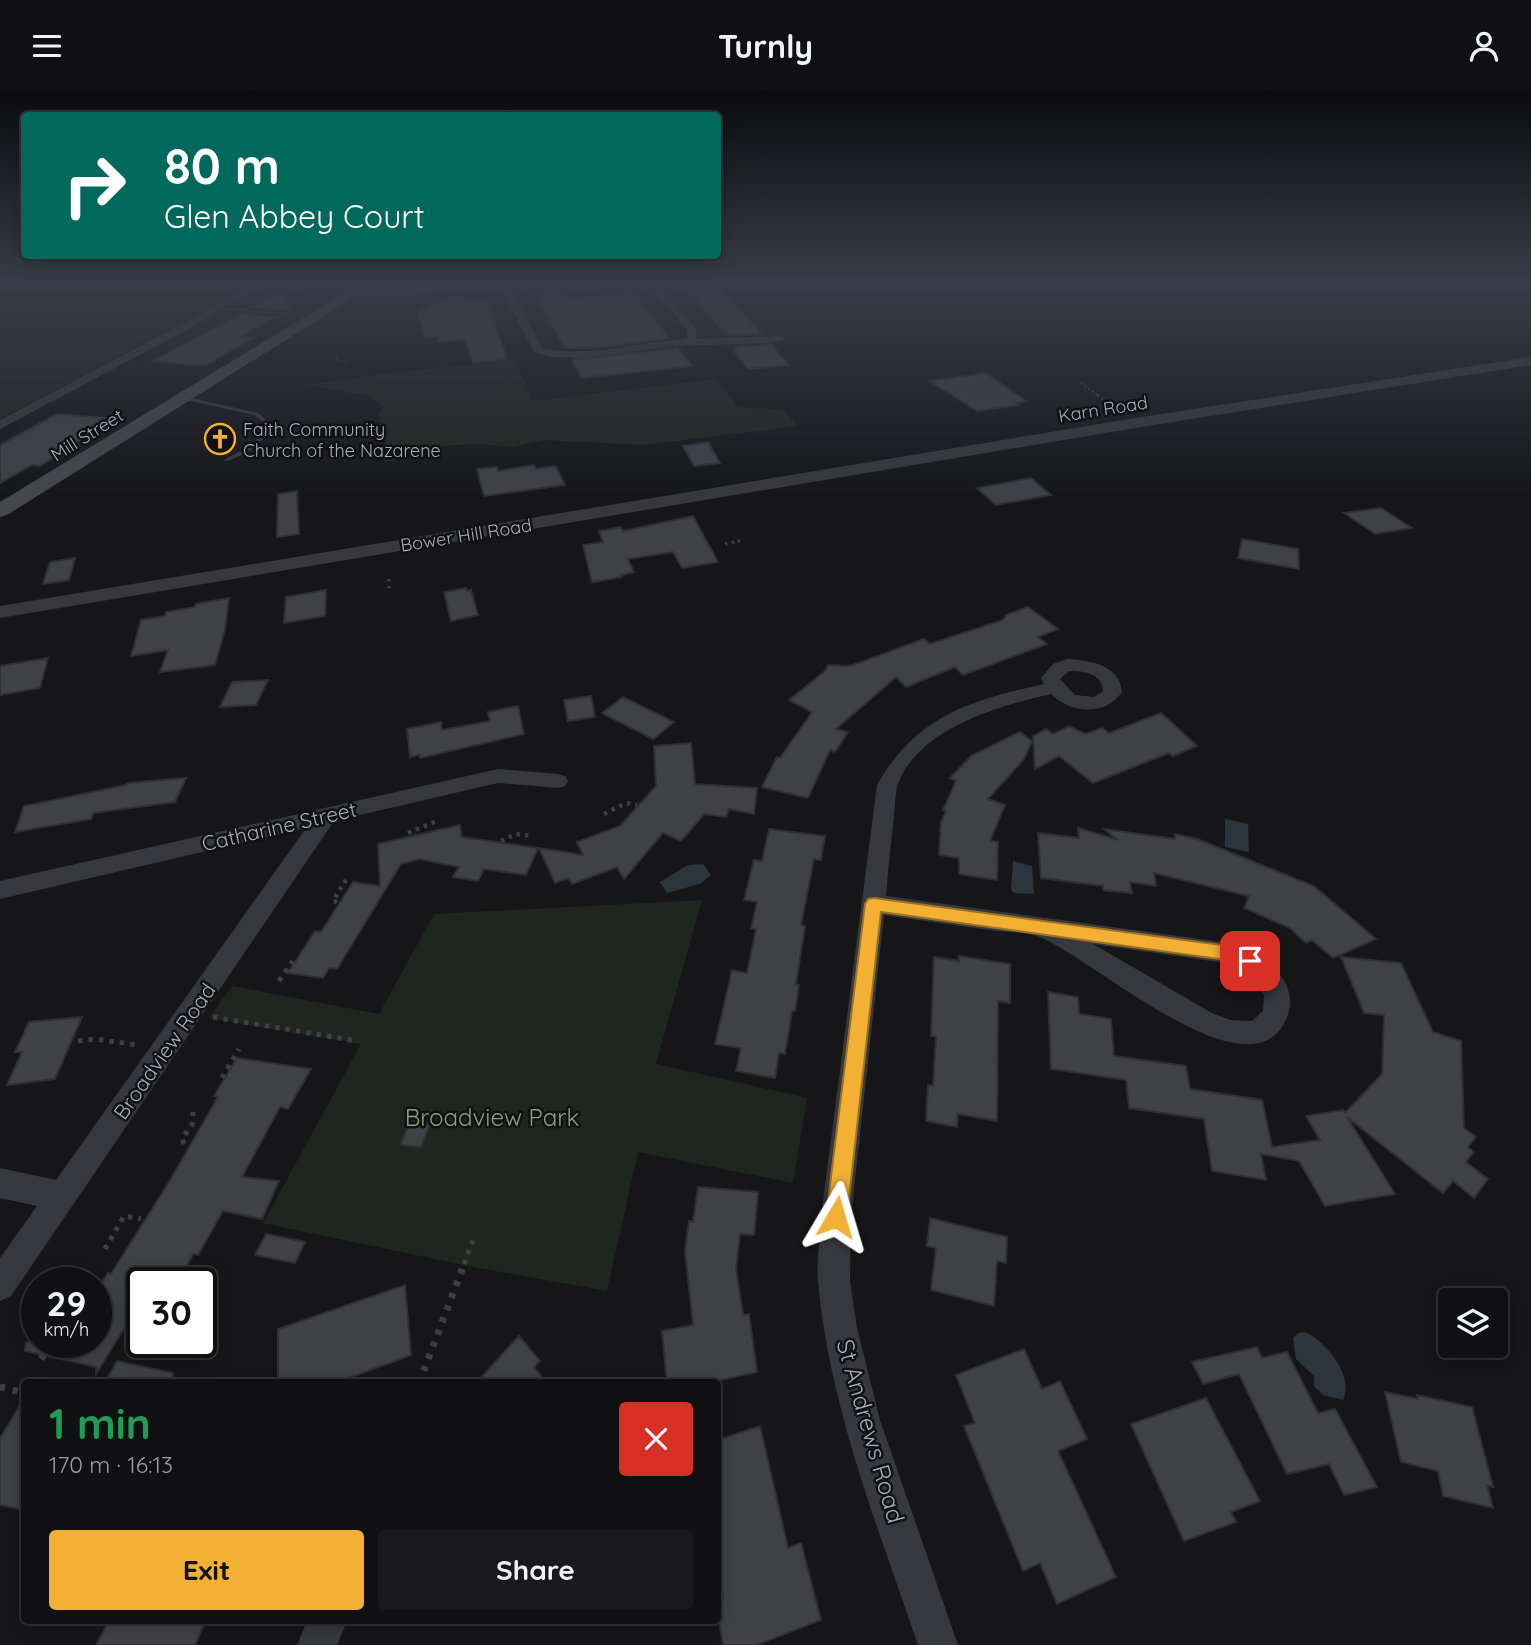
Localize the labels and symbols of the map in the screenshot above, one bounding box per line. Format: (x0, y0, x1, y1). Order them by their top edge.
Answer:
street label: Karn Road (1057, 391, 1149, 427)
street label: Mill Street (47, 404, 127, 466)
place label: Faith Community Church of the Nazarene (243, 418, 441, 462)
church icon: Faith Community Church of the Nazarene (203, 422, 237, 456)
street label: Bower Hill Road (399, 513, 533, 557)
street label: Catharine Street (199, 796, 359, 856)
pin (1220, 931, 1280, 991)
street label: Broadview Road (107, 978, 221, 1124)
park label: Broadview Park (405, 1102, 579, 1132)
position arrow (799, 1180, 873, 1254)
speed limit sign: 30 (126, 1267, 217, 1358)
street label: St Andrews Road (830, 1336, 912, 1526)

